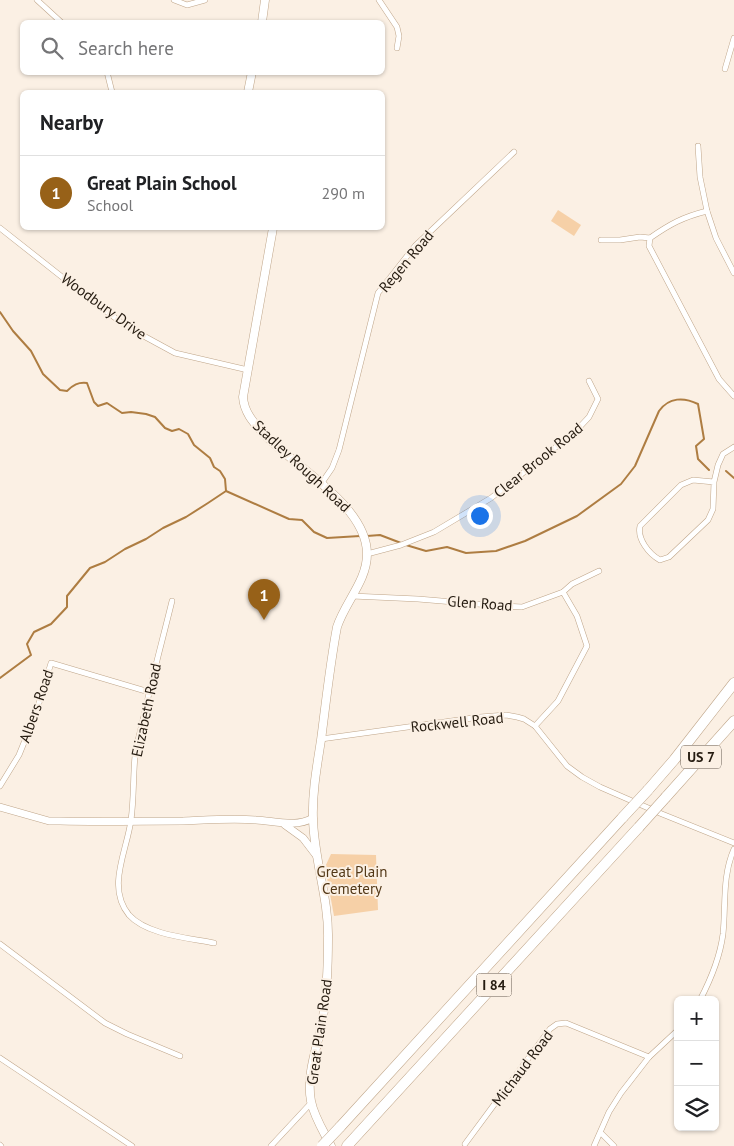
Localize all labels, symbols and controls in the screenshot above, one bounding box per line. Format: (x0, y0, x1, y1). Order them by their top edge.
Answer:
search box (20, 20, 385, 75)
icon: search (38, 34, 66, 62)
text: Search here (78, 36, 174, 60)
text: Nearby (40, 109, 103, 136)
text: Great Plain School (87, 171, 237, 195)
text: 1 (51, 183, 61, 203)
text: 290 m (322, 183, 365, 203)
text: School (87, 195, 133, 215)
street label: Regen Road (375, 226, 437, 296)
street label: Woodbury Drive (57, 269, 151, 343)
street label: Stadley Rough Road (249, 416, 355, 516)
street label: Clear Brook Road (489, 418, 587, 502)
your location (467, 503, 493, 529)
pin: 1 (248, 579, 280, 620)
street label: Glen Road (447, 591, 513, 615)
street label: Elizabeth Road (127, 661, 165, 759)
street label: Albers Road (15, 667, 57, 745)
street label: Rockwell Road (410, 708, 504, 736)
road number: US 7 (681, 746, 721, 769)
park label: Great Plain Cemetery (317, 862, 387, 898)
road number: I 84 (476, 974, 512, 996)
street label: Great Plain Road (302, 978, 336, 1086)
map controls (674, 996, 719, 1131)
button: + (674, 996, 719, 1041)
street label: Michaud Road (487, 1026, 557, 1110)
button: − (674, 1041, 719, 1086)
button: layers (674, 1086, 719, 1131)

